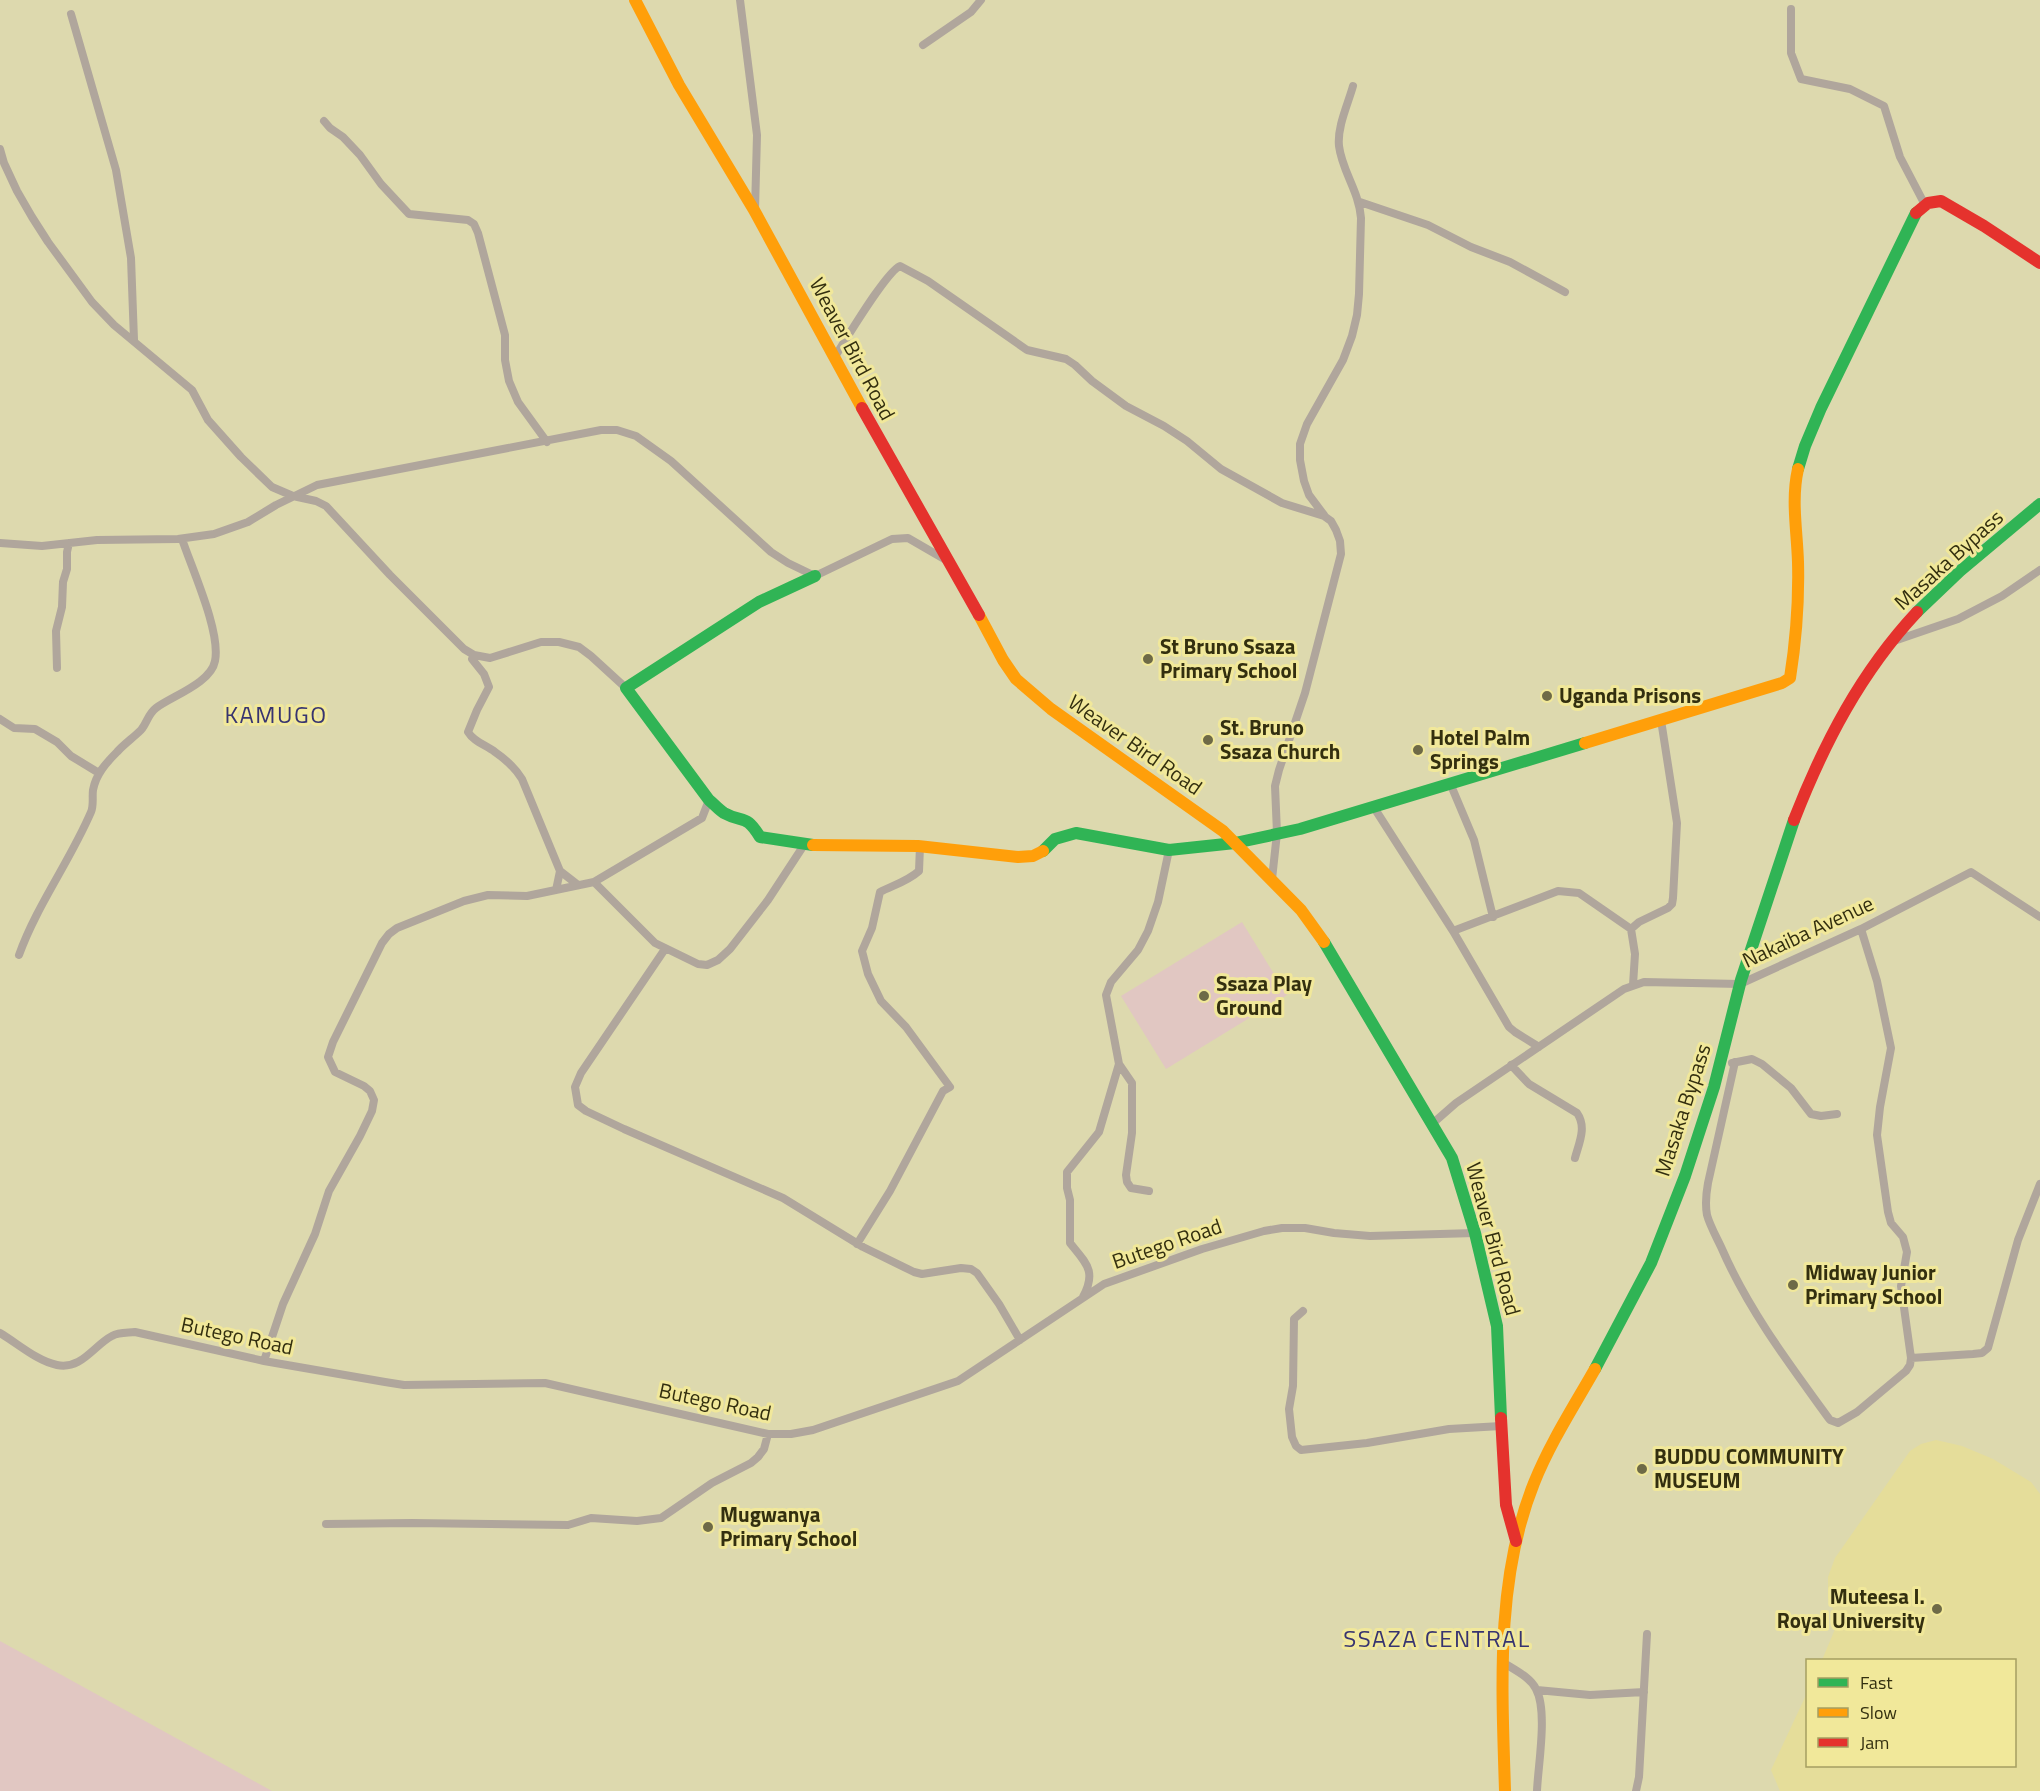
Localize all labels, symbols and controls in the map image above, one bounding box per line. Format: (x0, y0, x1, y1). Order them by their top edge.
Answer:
street label: Weaver Bird Road (802, 272, 904, 426)
street label: Masaka Bypass (1886, 501, 2010, 617)
place label: St Bruno Ssaza Primary School (1160, 630, 1297, 686)
marker: St Bruno Ssaza Primary School (1141, 652, 1155, 666)
place label: Uganda Prisons (1559, 679, 1701, 711)
street label: Weaver Bird Road (1062, 686, 1209, 802)
marker: Uganda Prisons (1540, 689, 1554, 703)
district label: KAMUGO (224, 696, 328, 732)
place label: St. Bruno Ssaza Church (1220, 711, 1340, 767)
place label: Hotel Palm Springs (1430, 721, 1530, 777)
marker: St. Bruno Ssaza Church (1201, 733, 1215, 747)
marker: Hotel Palm Springs (1411, 743, 1425, 757)
street label: Nakaiba Avenue (1737, 887, 1879, 976)
place label: Ssaza Play Ground (1216, 967, 1313, 1023)
marker: Ssaza Play Ground (1197, 989, 1211, 1003)
street label: Masaka Bypass (1646, 1039, 1719, 1180)
street label: Weaver Bird Road (1458, 1159, 1530, 1319)
street label: Butego Road (1108, 1209, 1226, 1277)
place label: Midway Junior Primary School (1805, 1256, 1942, 1312)
marker: Midway Junior Primary School (1786, 1278, 1800, 1292)
street label: Butego Road (178, 1308, 296, 1363)
street label: Butego Road (656, 1374, 774, 1429)
place label: BUDDU COMMUNITY MUSEUM (1654, 1440, 1844, 1496)
marker: BUDDU COMMUNITY MUSEUM (1635, 1462, 1649, 1476)
place label: Mugwanya Primary School (720, 1498, 857, 1554)
marker: Mugwanya Primary School (701, 1520, 715, 1534)
place label: Muteesa I. Royal University (1777, 1580, 1925, 1636)
marker: Muteesa I. Royal University (1930, 1602, 1944, 1616)
district label: SSAZA CENTRAL (1343, 1620, 1531, 1656)
legend (1806, 1659, 2016, 1767)
text: Fast (1860, 1669, 1893, 1696)
text: Slow (1860, 1699, 1897, 1726)
text: Jam (1860, 1729, 1889, 1756)

